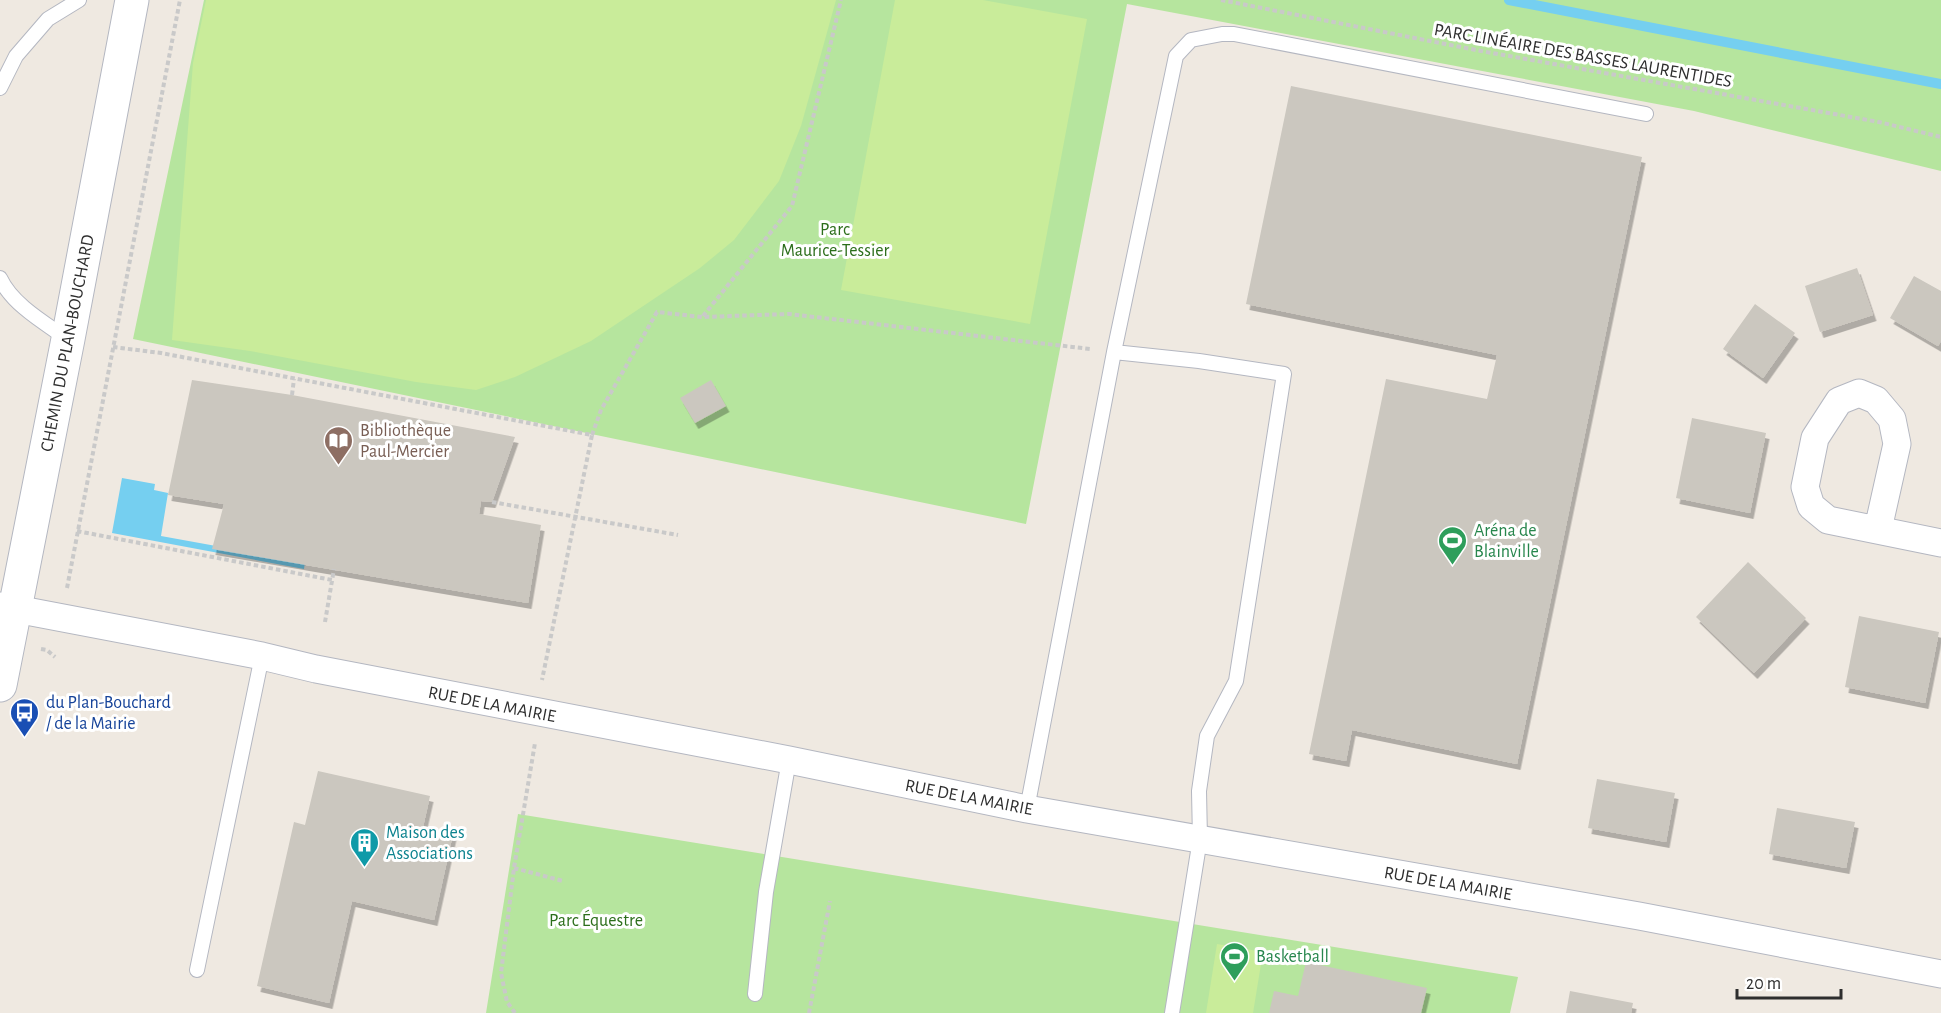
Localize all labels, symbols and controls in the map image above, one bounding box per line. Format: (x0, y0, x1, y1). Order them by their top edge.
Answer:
street label: PARC LINÉAIRE DES BASSES LAURENTIDES (1432, 18, 1734, 91)
park label: Parc Maurice-Tessier (781, 221, 890, 260)
street label: CHEMIN DU PLAN-BOUCHARD (38, 233, 98, 453)
place label: Bibliothèque Paul-Mercier (360, 422, 451, 461)
library icon: Bibliothèque Paul-Mercier (323, 424, 355, 466)
place label: Aréna de Blainville (1474, 522, 1539, 561)
sports icon: Aréna de Blainville (1437, 524, 1469, 566)
street label: RUE DE LA MAIRIE (426, 684, 557, 726)
place label: du Plan-Bouchard / de la Mairie (46, 694, 171, 733)
bus stop icon: du Plan-Bouchard / de la Mairie (9, 696, 41, 738)
street label: RUE DE LA MAIRIE (903, 777, 1034, 819)
place label: Maison des Associations (386, 824, 473, 863)
building icon: Maison des Associations (349, 826, 381, 868)
street label: RUE DE LA MAIRIE (1382, 864, 1514, 904)
park label: Parc Équestre (549, 909, 643, 930)
sports icon: Basketball (1219, 940, 1251, 982)
place label: Basketball (1256, 948, 1329, 966)
scale bar (1737, 962, 1840, 1000)
text: 20 m (1746, 975, 1781, 993)

